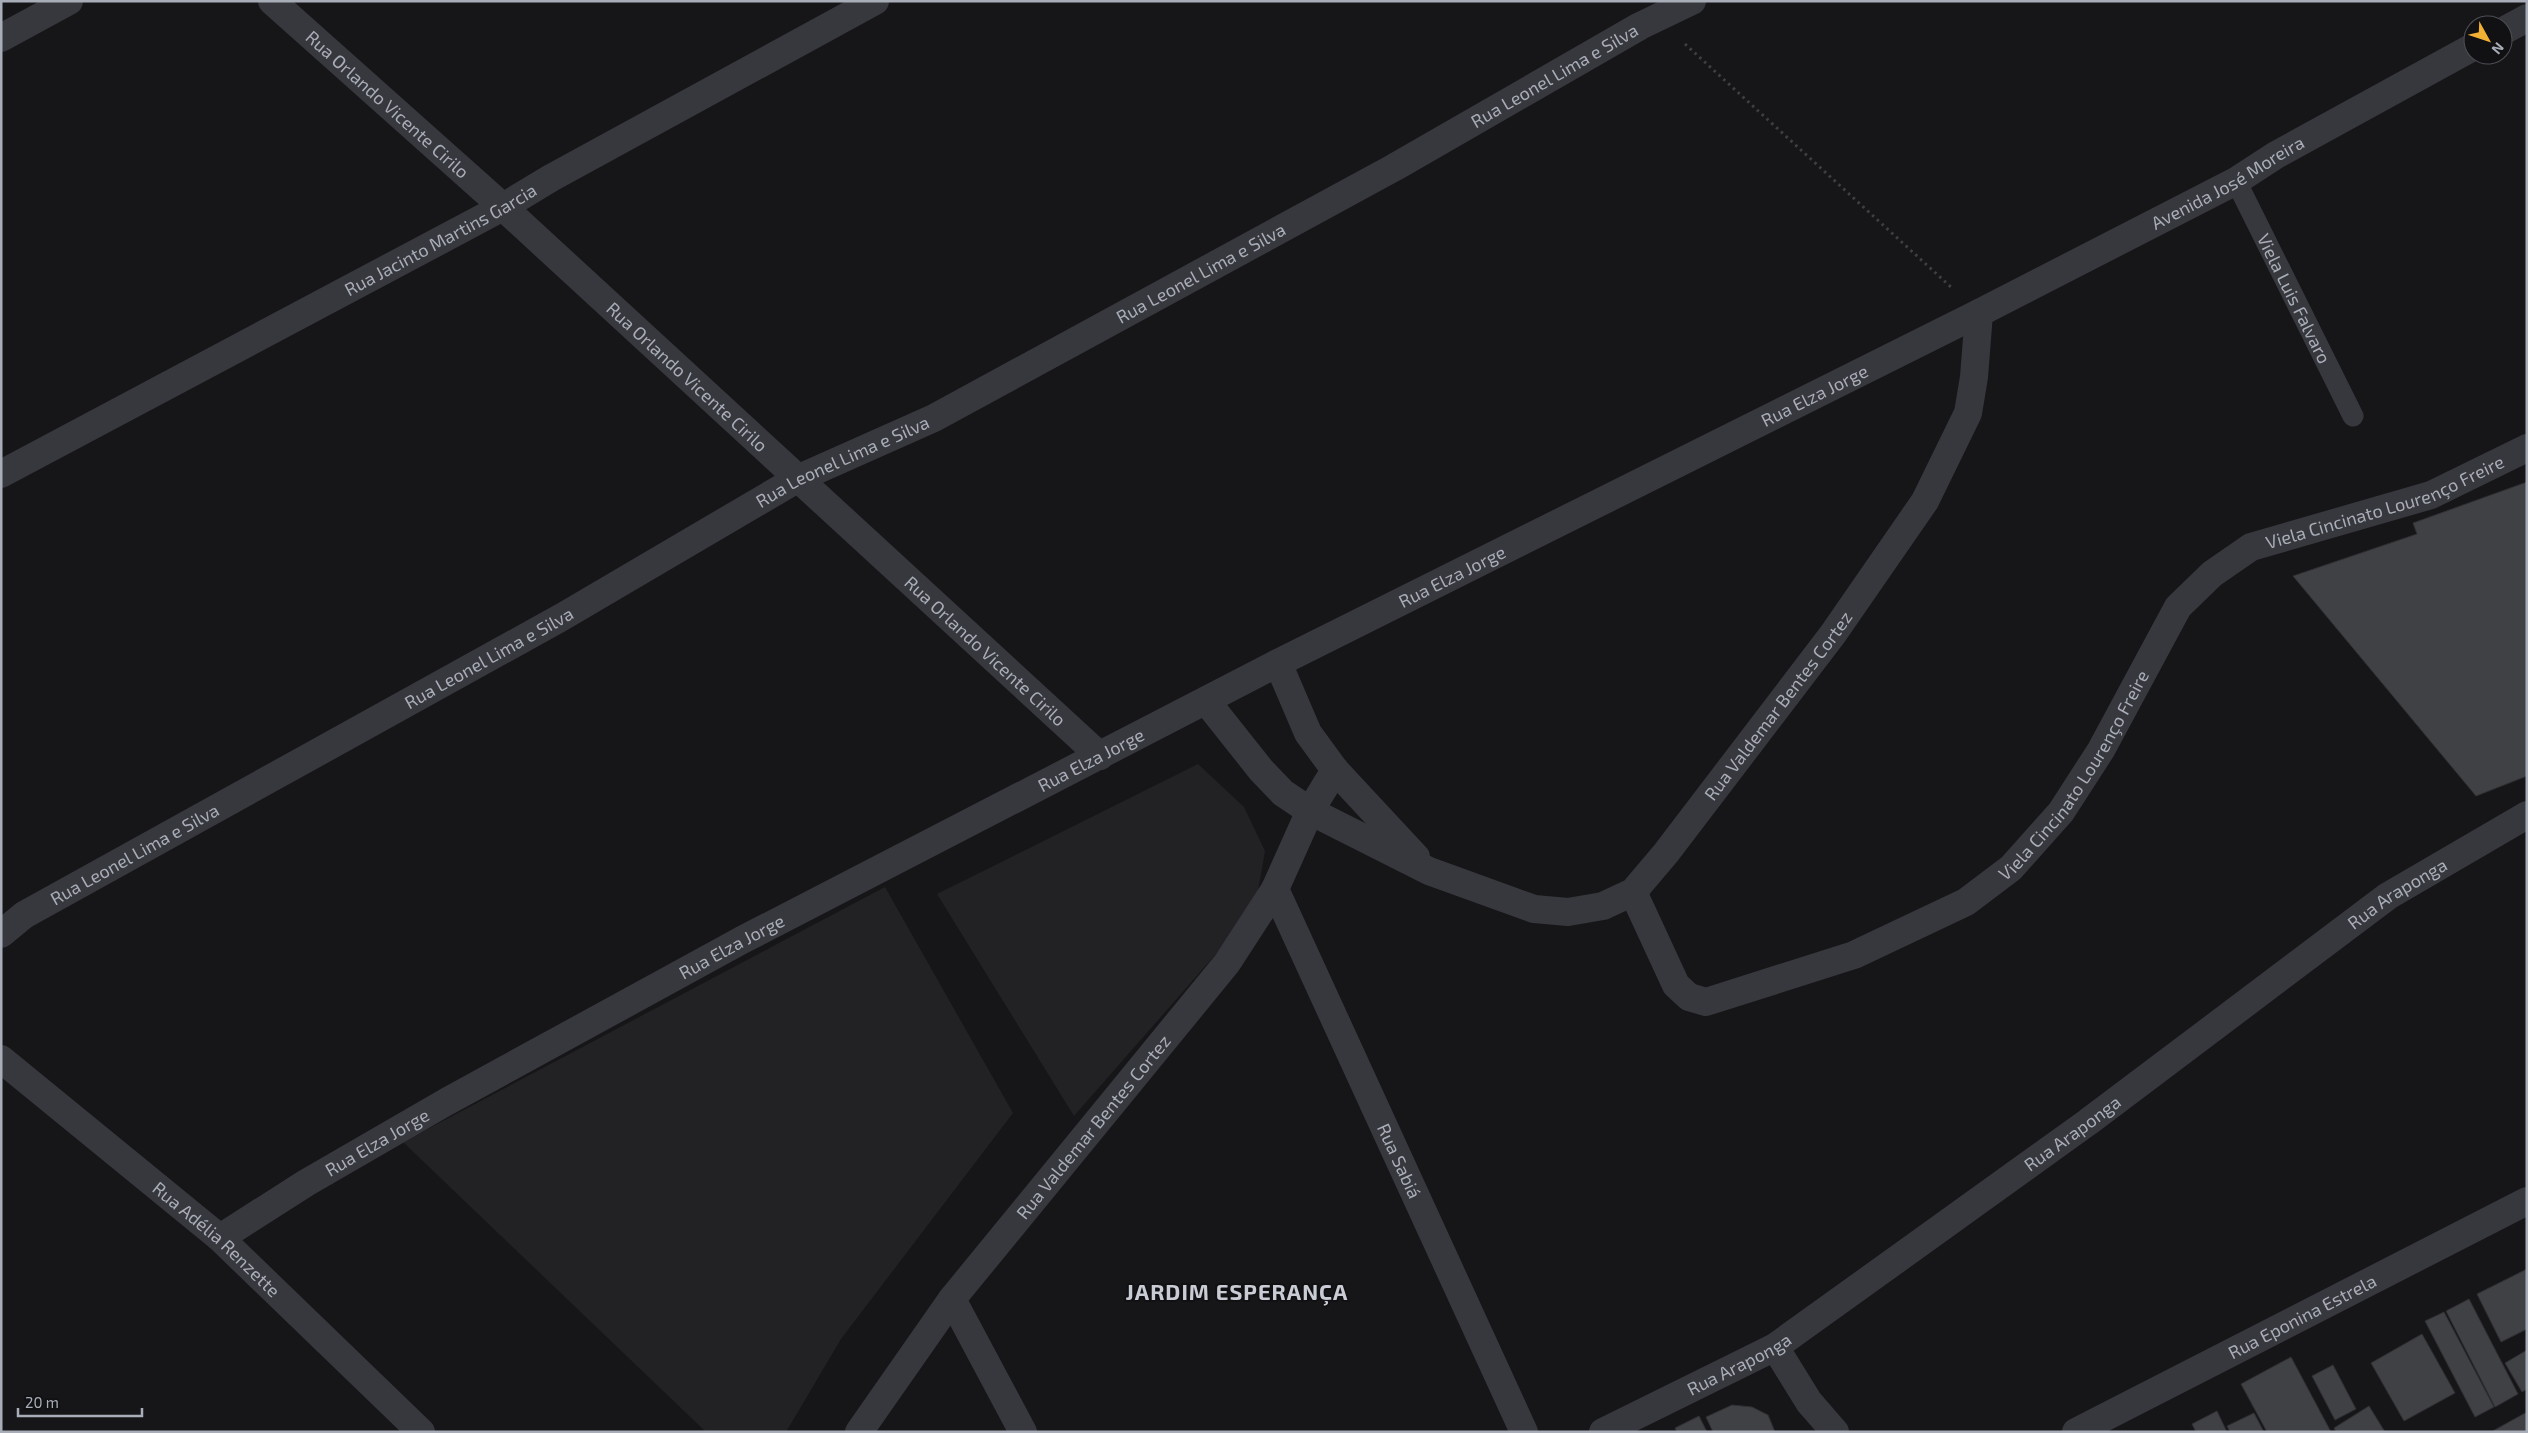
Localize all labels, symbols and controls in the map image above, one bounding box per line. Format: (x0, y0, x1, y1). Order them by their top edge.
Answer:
north arrow (2463, 15, 2513, 65)
street label: Rua Leonel Lima e Silva (1467, 19, 1642, 132)
street label: Rua Orlando Vicente Cirilo (302, 26, 474, 183)
text: N (2489, 39, 2508, 58)
street label: Avenida José Moreira (2147, 131, 2308, 234)
street label: Rua Jacinto Martins Garcia (341, 178, 540, 300)
street label: Rua Leonel Lima e Silva (1112, 218, 1289, 328)
street label: Viela Luis Falvaro (2253, 230, 2336, 367)
street label: Rua Orlando Vicente Cirilo (602, 297, 773, 456)
street label: Rua Elza Jorge (1757, 359, 1871, 431)
street label: Rua Leonel Lima e Silva (752, 411, 932, 512)
street label: Viela Cincinato Lourenço Freire (2263, 450, 2507, 553)
street label: Rua Elza Jorge (1395, 540, 1509, 612)
street label: Rua Orlando Vicente Cirilo (900, 571, 1071, 730)
street label: Rua Leonel Lima e Silva (400, 602, 577, 713)
street label: Rua Valdemar Bentes Cortez (1699, 607, 1857, 805)
street label: Viela Cincinato Lourenço Freire (1994, 666, 2153, 885)
street label: Rua Elza Jorge (1034, 723, 1148, 796)
street label: Rua Leonel Lima e Silva (46, 798, 223, 909)
street label: Rua Araponga (2343, 853, 2451, 934)
street label: Rua Elza Jorge (675, 909, 788, 984)
street label: Rua Valdemar Bentes Cortez (1011, 1030, 1175, 1223)
street label: Rua Araponga (2020, 1090, 2125, 1176)
street label: Rua Elza Jorge (321, 1103, 433, 1181)
street label: Rua Sabiá (1373, 1120, 1426, 1202)
street label: Rua Adélia Renzette (148, 1177, 285, 1301)
street label: Rua Eponina Estrela (2224, 1269, 2380, 1363)
district label: JARDIM ESPERANÇA (1126, 1278, 1348, 1306)
street label: Rua Araponga (1683, 1328, 1795, 1400)
scale bar (18, 1386, 141, 1418)
text: 20 m (25, 1393, 59, 1411)

